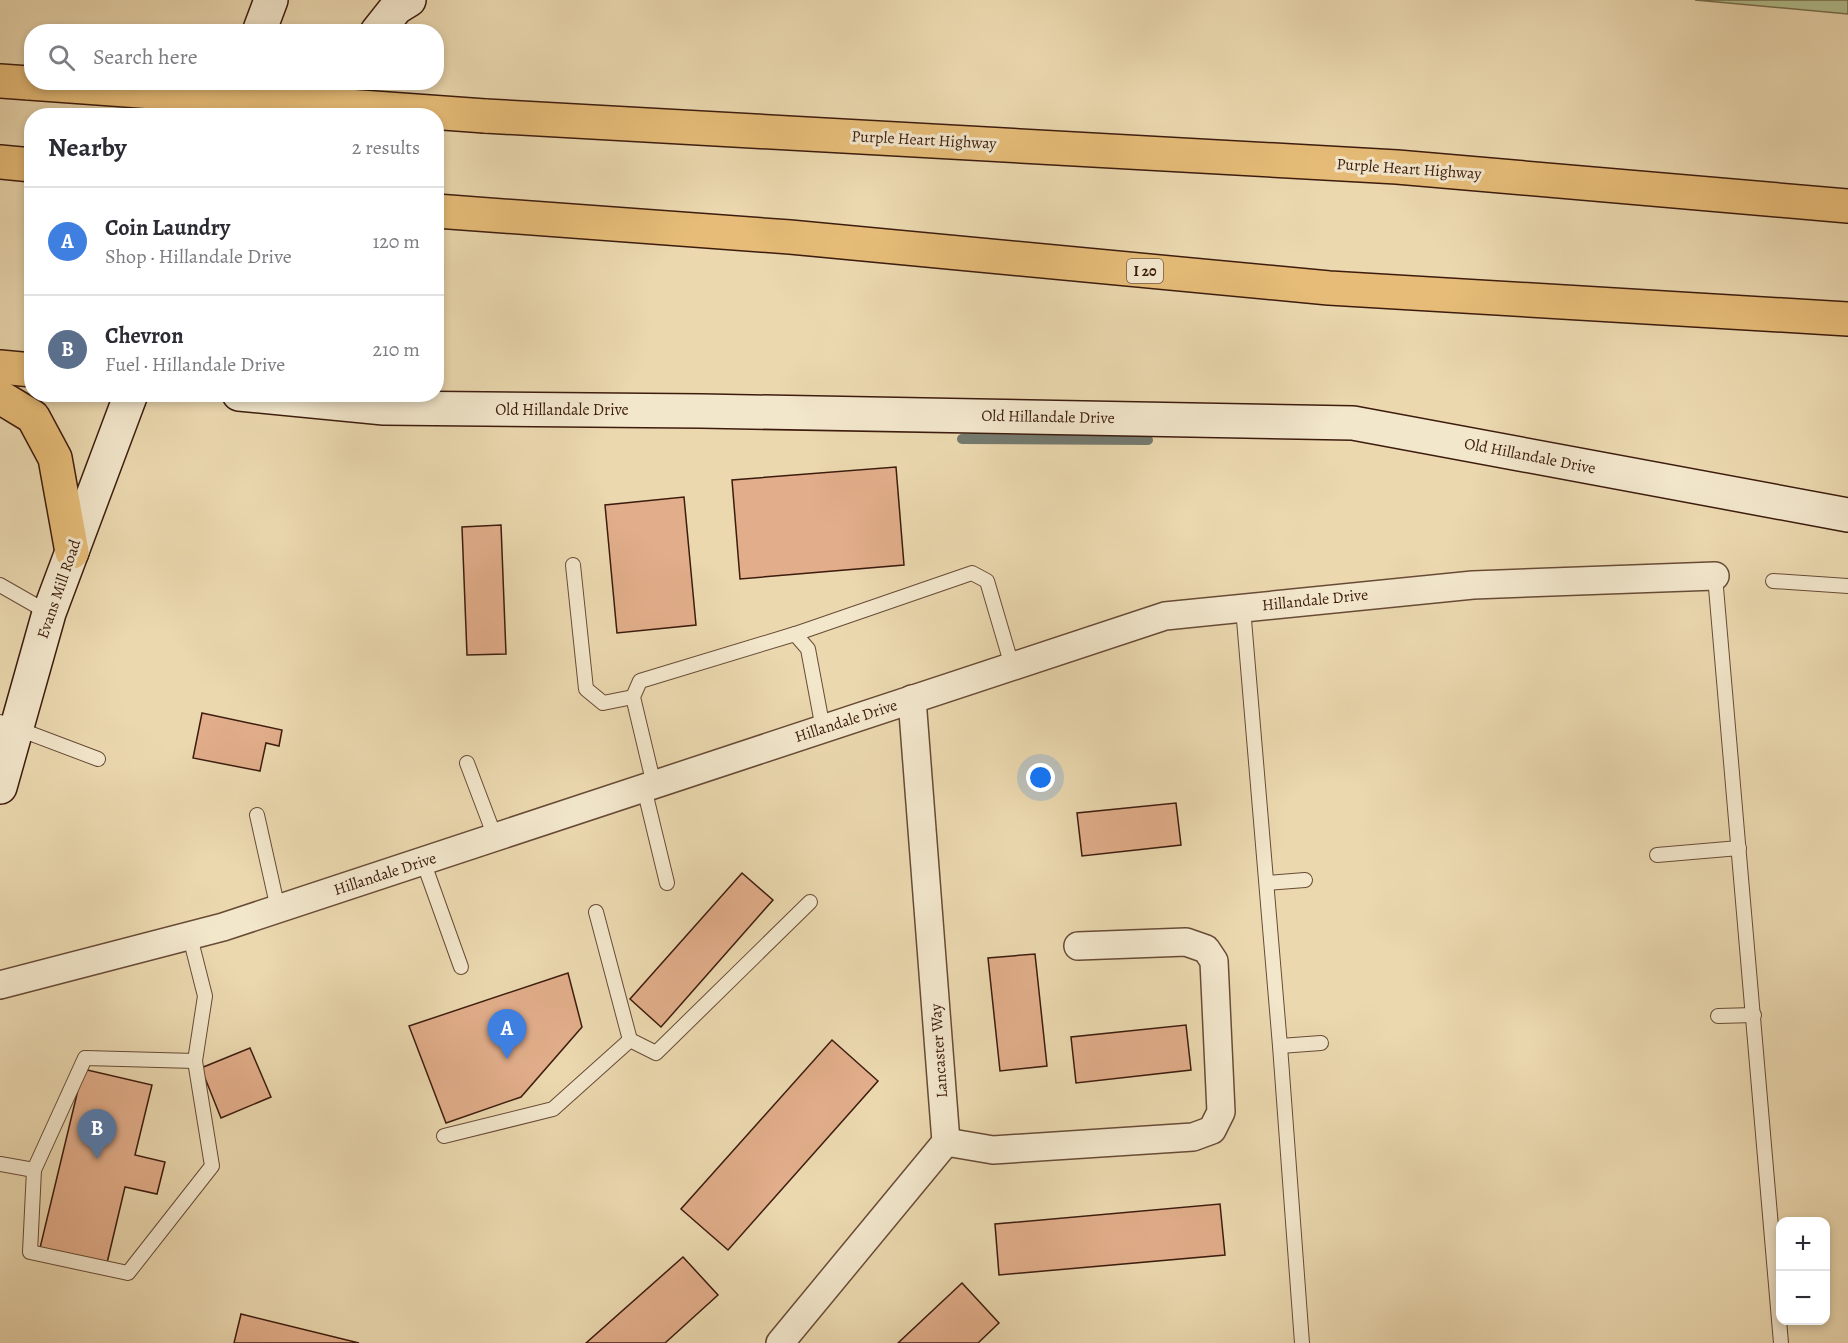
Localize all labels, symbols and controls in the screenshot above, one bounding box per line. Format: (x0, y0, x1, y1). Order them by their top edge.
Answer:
search box (24, 24, 444, 90)
icon: search (45, 41, 78, 74)
text: Search here (93, 42, 198, 72)
street label: Purple Heart Highway (851, 125, 998, 155)
text: Nearby (48, 130, 127, 165)
text: 2 results (352, 134, 420, 161)
street label: Purple Heart Highway (1336, 153, 1483, 185)
text: Coin Laundry (105, 213, 230, 243)
text: A (61, 228, 74, 255)
text: 120 m (372, 228, 420, 255)
text: Shop · Hillandale Drive (105, 243, 292, 270)
road number: I 20 (1127, 259, 1163, 283)
text: Chevron (105, 321, 184, 351)
text: B (61, 336, 74, 363)
text: 210 m (372, 336, 420, 363)
text: Fuel · Hillandale Drive (105, 351, 285, 378)
street label: Old Hillandale Drive (495, 399, 629, 421)
street label: Old Hillandale Drive (981, 405, 1115, 429)
street label: Old Hillandale Drive (1462, 432, 1598, 480)
street label: Evans Mill Road (32, 536, 86, 642)
street label: Hillandale Drive (1261, 583, 1369, 617)
street label: Hillandale Drive (792, 694, 900, 748)
your location (1026, 763, 1055, 792)
street label: Hillandale Drive (331, 847, 439, 901)
street label: Lancaster Way (925, 1002, 953, 1099)
pin: A (488, 1010, 526, 1059)
pin: B (78, 1110, 116, 1159)
map controls (1776, 1217, 1830, 1325)
button: + (1776, 1217, 1830, 1271)
button: − (1776, 1271, 1830, 1325)

